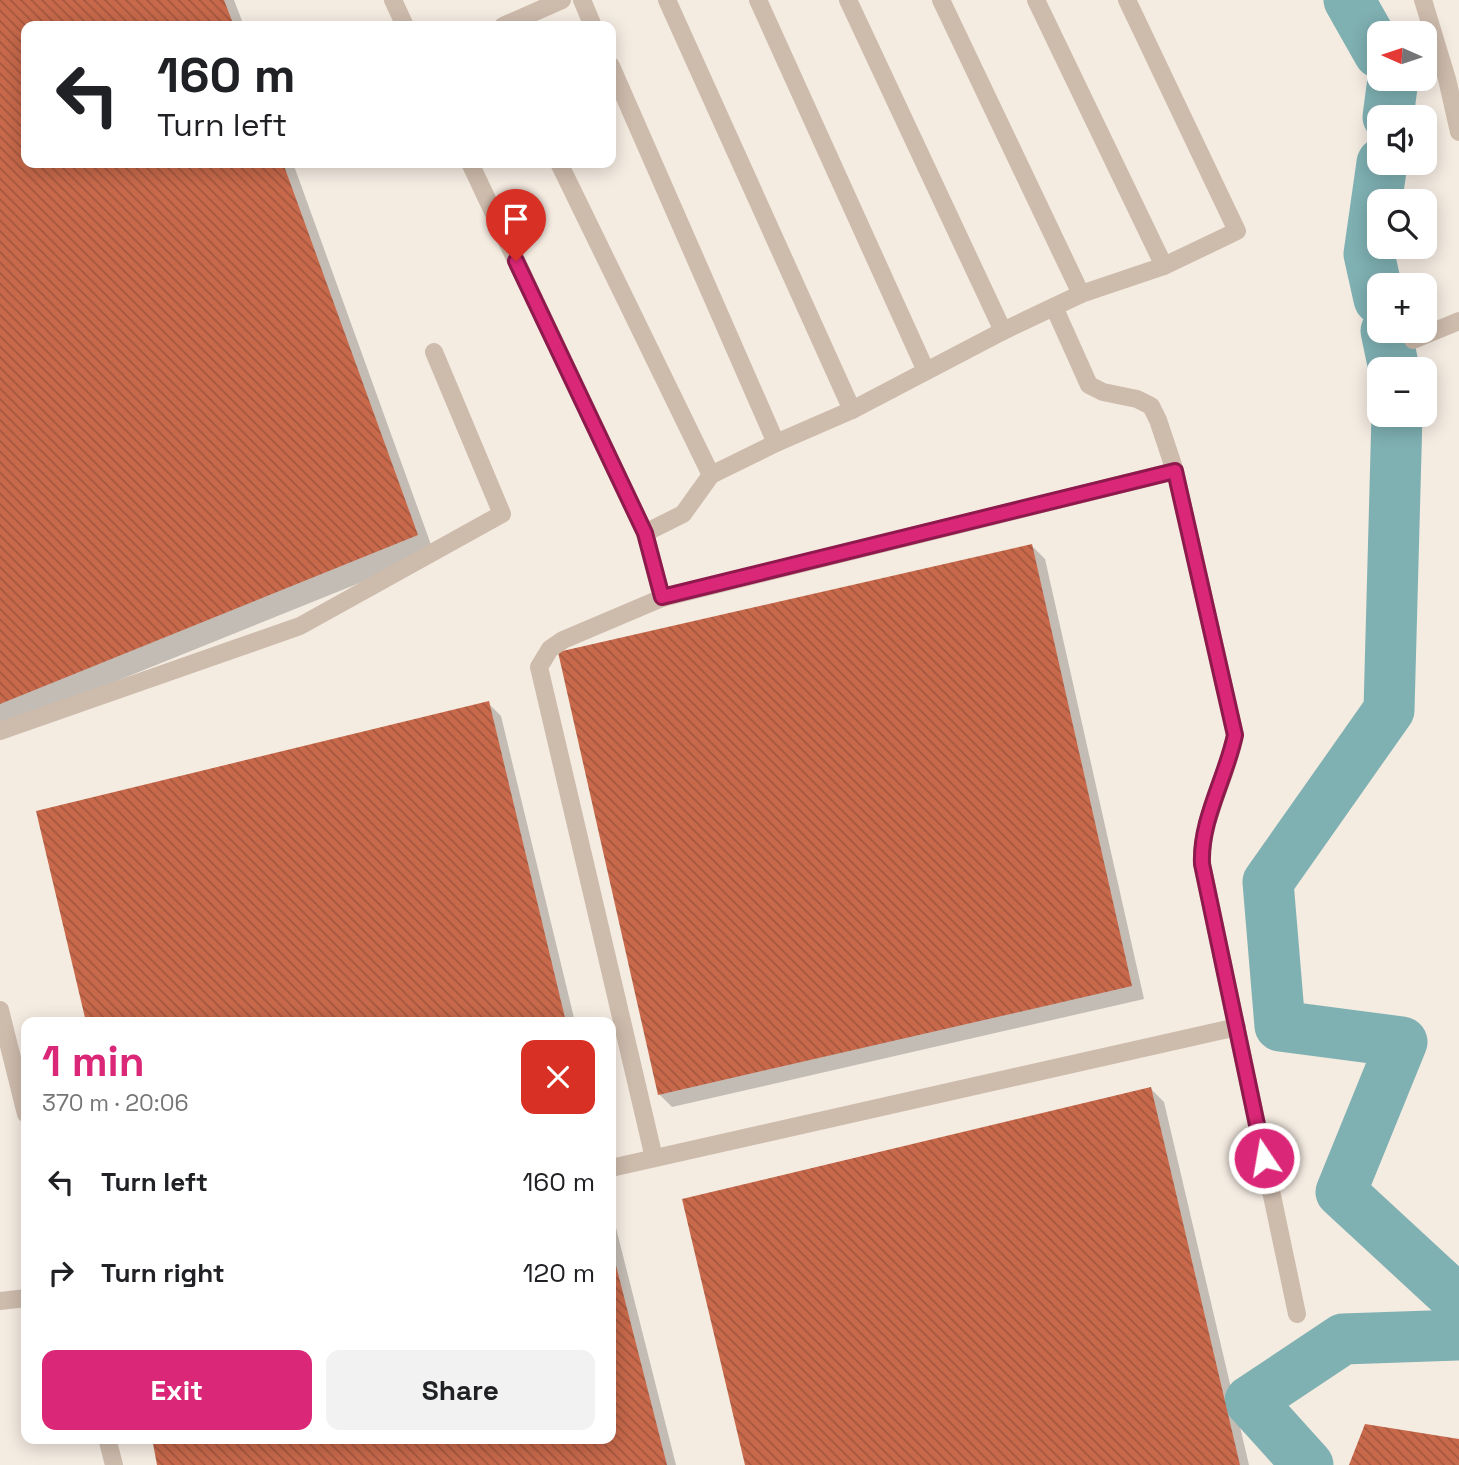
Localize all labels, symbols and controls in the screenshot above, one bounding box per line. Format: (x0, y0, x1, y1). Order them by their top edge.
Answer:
north arrow (1367, 21, 1437, 91)
map controls (1367, 21, 1437, 427)
text: 160 m (157, 44, 295, 106)
icon: left (42, 49, 133, 140)
text: Turn left (157, 105, 287, 145)
button: sound (1367, 105, 1437, 175)
pin (486, 189, 546, 261)
button: search (1367, 189, 1437, 259)
icon: arrive (497, 200, 535, 238)
button: + (1367, 273, 1437, 343)
button: − (1367, 357, 1437, 427)
text: 1 min (42, 1035, 145, 1088)
button: close (521, 1040, 595, 1114)
text: 370 m · 20:06 (42, 1088, 189, 1118)
position arrow (1227, 1121, 1301, 1195)
icon: left (42, 1163, 80, 1201)
text: Turn left (101, 1165, 208, 1199)
text: 160 m (523, 1165, 595, 1199)
icon: right (42, 1254, 80, 1292)
text: Turn right (101, 1256, 225, 1290)
text: 120 m (523, 1256, 595, 1290)
button: Exit (42, 1350, 312, 1430)
button: Share (326, 1350, 595, 1430)

